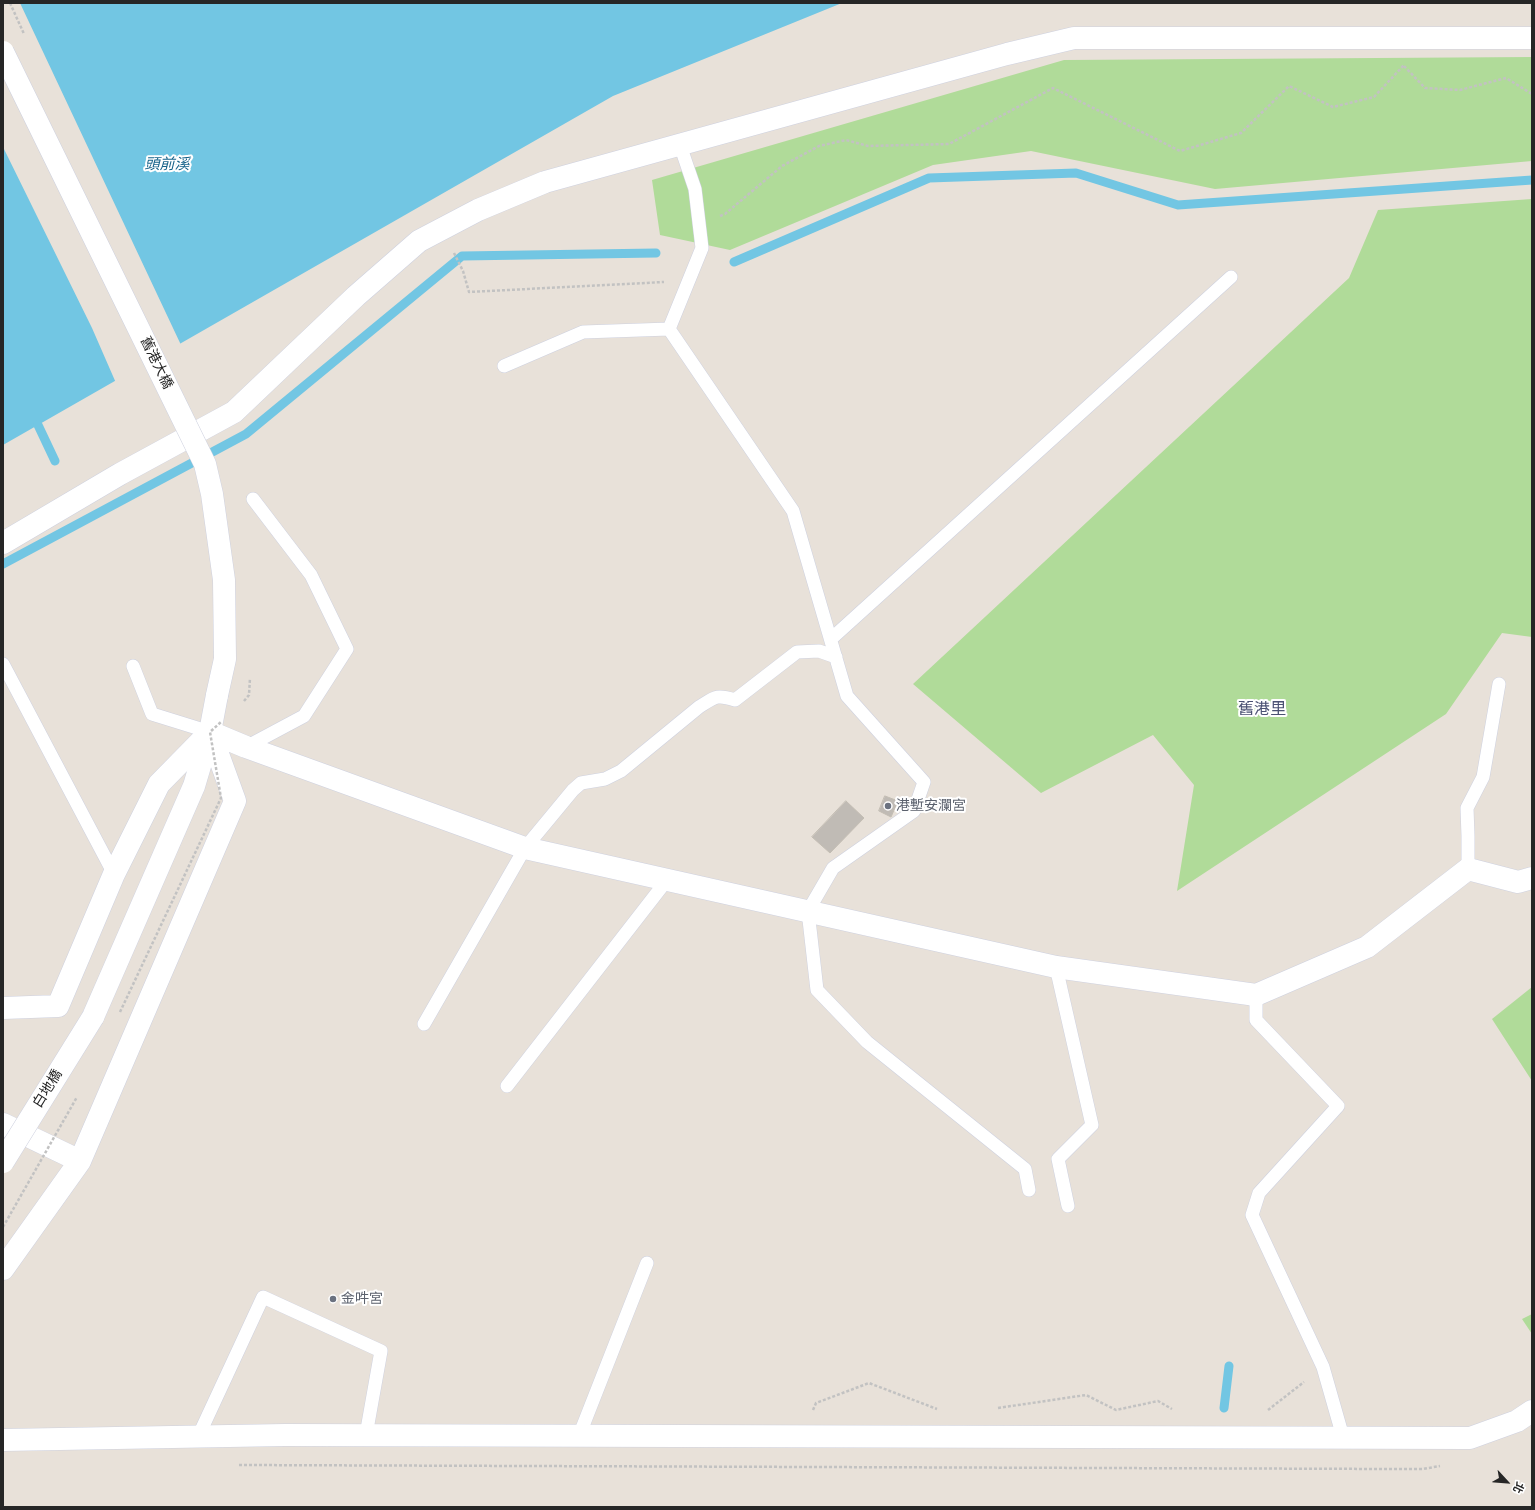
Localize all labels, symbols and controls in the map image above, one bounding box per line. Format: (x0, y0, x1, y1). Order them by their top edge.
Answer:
water label: 頭前溪 (145, 156, 189, 174)
street label: 舊港大橋 (136, 334, 176, 392)
district label: 舊港里 (1238, 700, 1286, 720)
place label: 港塹安瀾宮 (896, 798, 966, 814)
marker: 港塹安瀾宮 (883, 801, 893, 811)
street label: 白地橋 (30, 1067, 66, 1111)
place label: 金吽宮 (341, 1291, 383, 1307)
marker: 金吽宮 (328, 1294, 338, 1304)
north arrow (1487, 1462, 1527, 1502)
text: 北 (1510, 1480, 1526, 1495)

